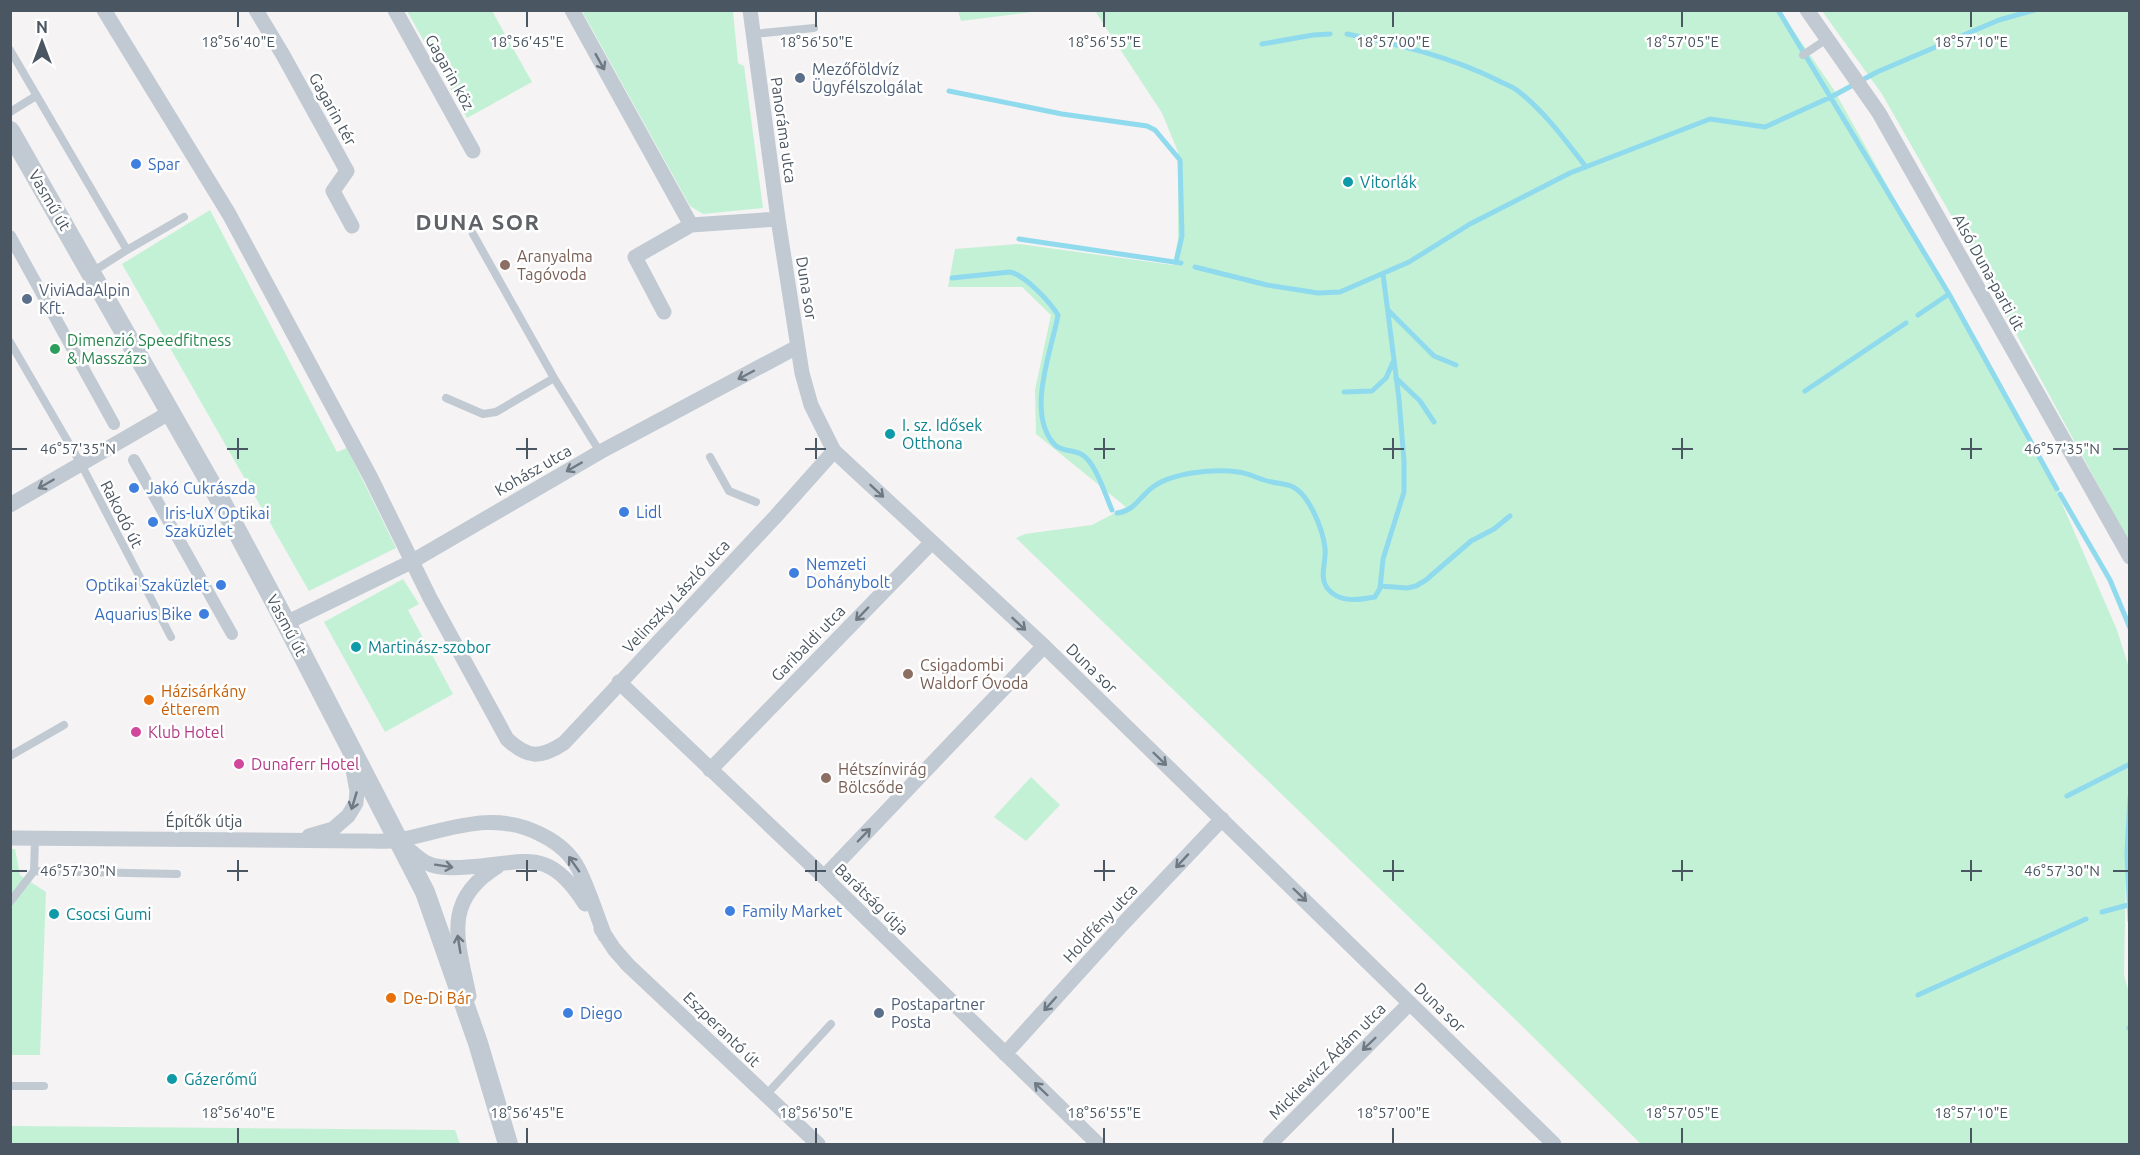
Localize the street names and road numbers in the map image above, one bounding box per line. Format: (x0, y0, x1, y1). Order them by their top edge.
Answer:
street label: Gagarin köz (422, 31, 478, 113)
street label: Gagarin tér (306, 70, 360, 148)
street label: Panoráma utca (768, 76, 800, 184)
street label: Vasmű út (25, 166, 75, 234)
street label: Alsó Duna-parti út (1950, 211, 2029, 334)
street label: Duna sor (793, 255, 821, 321)
street label: Kohász utca (492, 441, 574, 499)
street label: Rakodó út (97, 477, 147, 551)
street label: Velinszky László utca (619, 536, 733, 656)
street label: Vasmű út (263, 591, 311, 659)
street label: Garibaldi utca (767, 601, 849, 685)
street label: Duna sor (1063, 639, 1121, 697)
street label: Építők útja (165, 810, 243, 830)
street label: Barátság útja (832, 860, 912, 938)
street label: Holdfény utca (1059, 880, 1141, 966)
street label: Duna sor (1411, 978, 1469, 1036)
street label: Eszperantó út (680, 988, 765, 1071)
street label: Mickiewicz Ádám utca (1264, 998, 1389, 1123)

